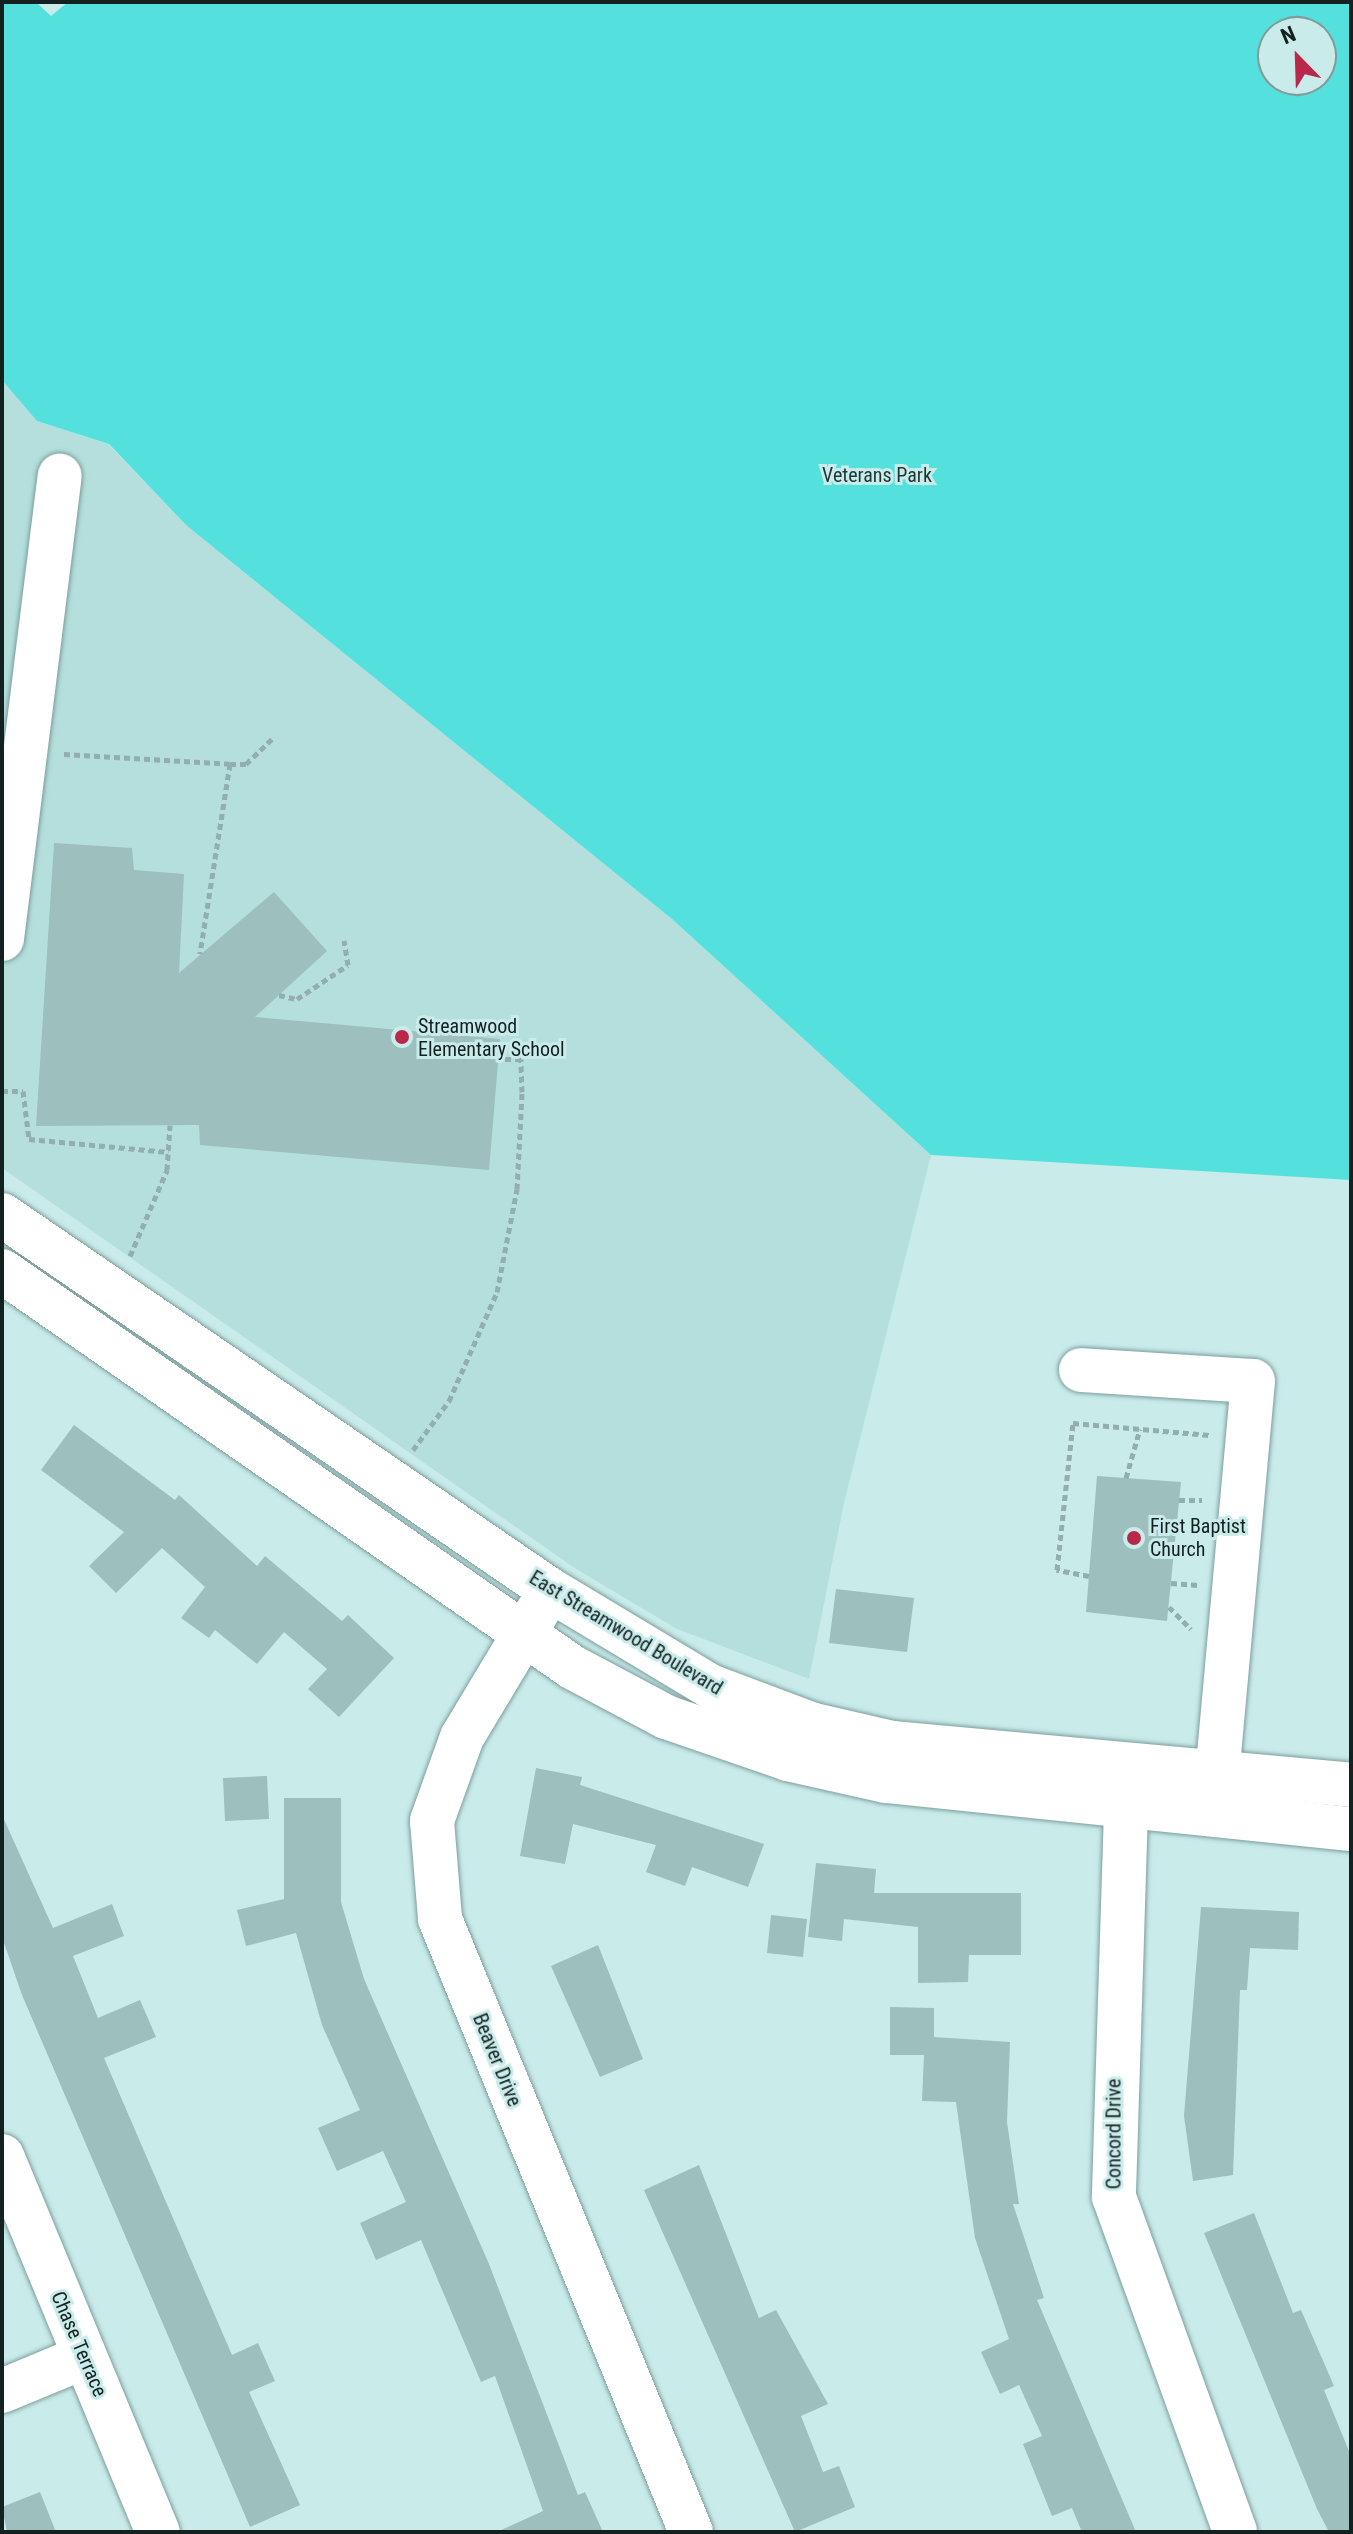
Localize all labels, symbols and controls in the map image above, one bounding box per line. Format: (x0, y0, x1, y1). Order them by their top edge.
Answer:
north arrow (1257, 16, 1337, 96)
text: N (1277, 21, 1299, 49)
park label: Veterans Park (822, 463, 932, 487)
place label: Streamwood Elementary School (418, 1014, 565, 1061)
marker: Streamwood Elementary School (393, 1028, 411, 1046)
place label: First Baptist Church (1150, 1514, 1246, 1561)
marker: First Baptist Church (1125, 1529, 1143, 1547)
street label: East Streamwood Boulevard (525, 1566, 727, 1700)
street label: Beaver Drive (467, 2010, 527, 2110)
street label: Concord Drive (1102, 2079, 1126, 2189)
street label: Chase Terrace (46, 2288, 112, 2400)

